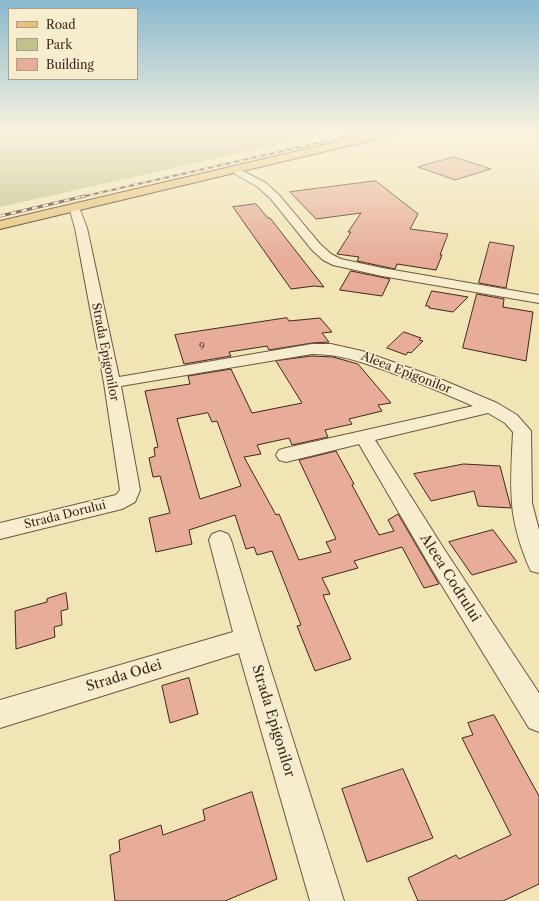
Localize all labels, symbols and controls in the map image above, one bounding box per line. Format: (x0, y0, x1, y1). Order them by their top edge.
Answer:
legend (8, 8, 138, 80)
text: Road (46, 17, 76, 32)
text: Park (46, 37, 72, 52)
text: Building (46, 57, 94, 72)
street label: Strada Epigonilor (88, 302, 122, 402)
house number: 9 (199, 340, 205, 352)
street label: Aleea Epigonilor (359, 349, 453, 397)
street label: Strada Dorului (23, 498, 107, 532)
street label: Aleea Codrului (416, 531, 484, 625)
street label: Strada Odei (84, 656, 164, 696)
street label: Strada Epigonilor (248, 663, 298, 779)

